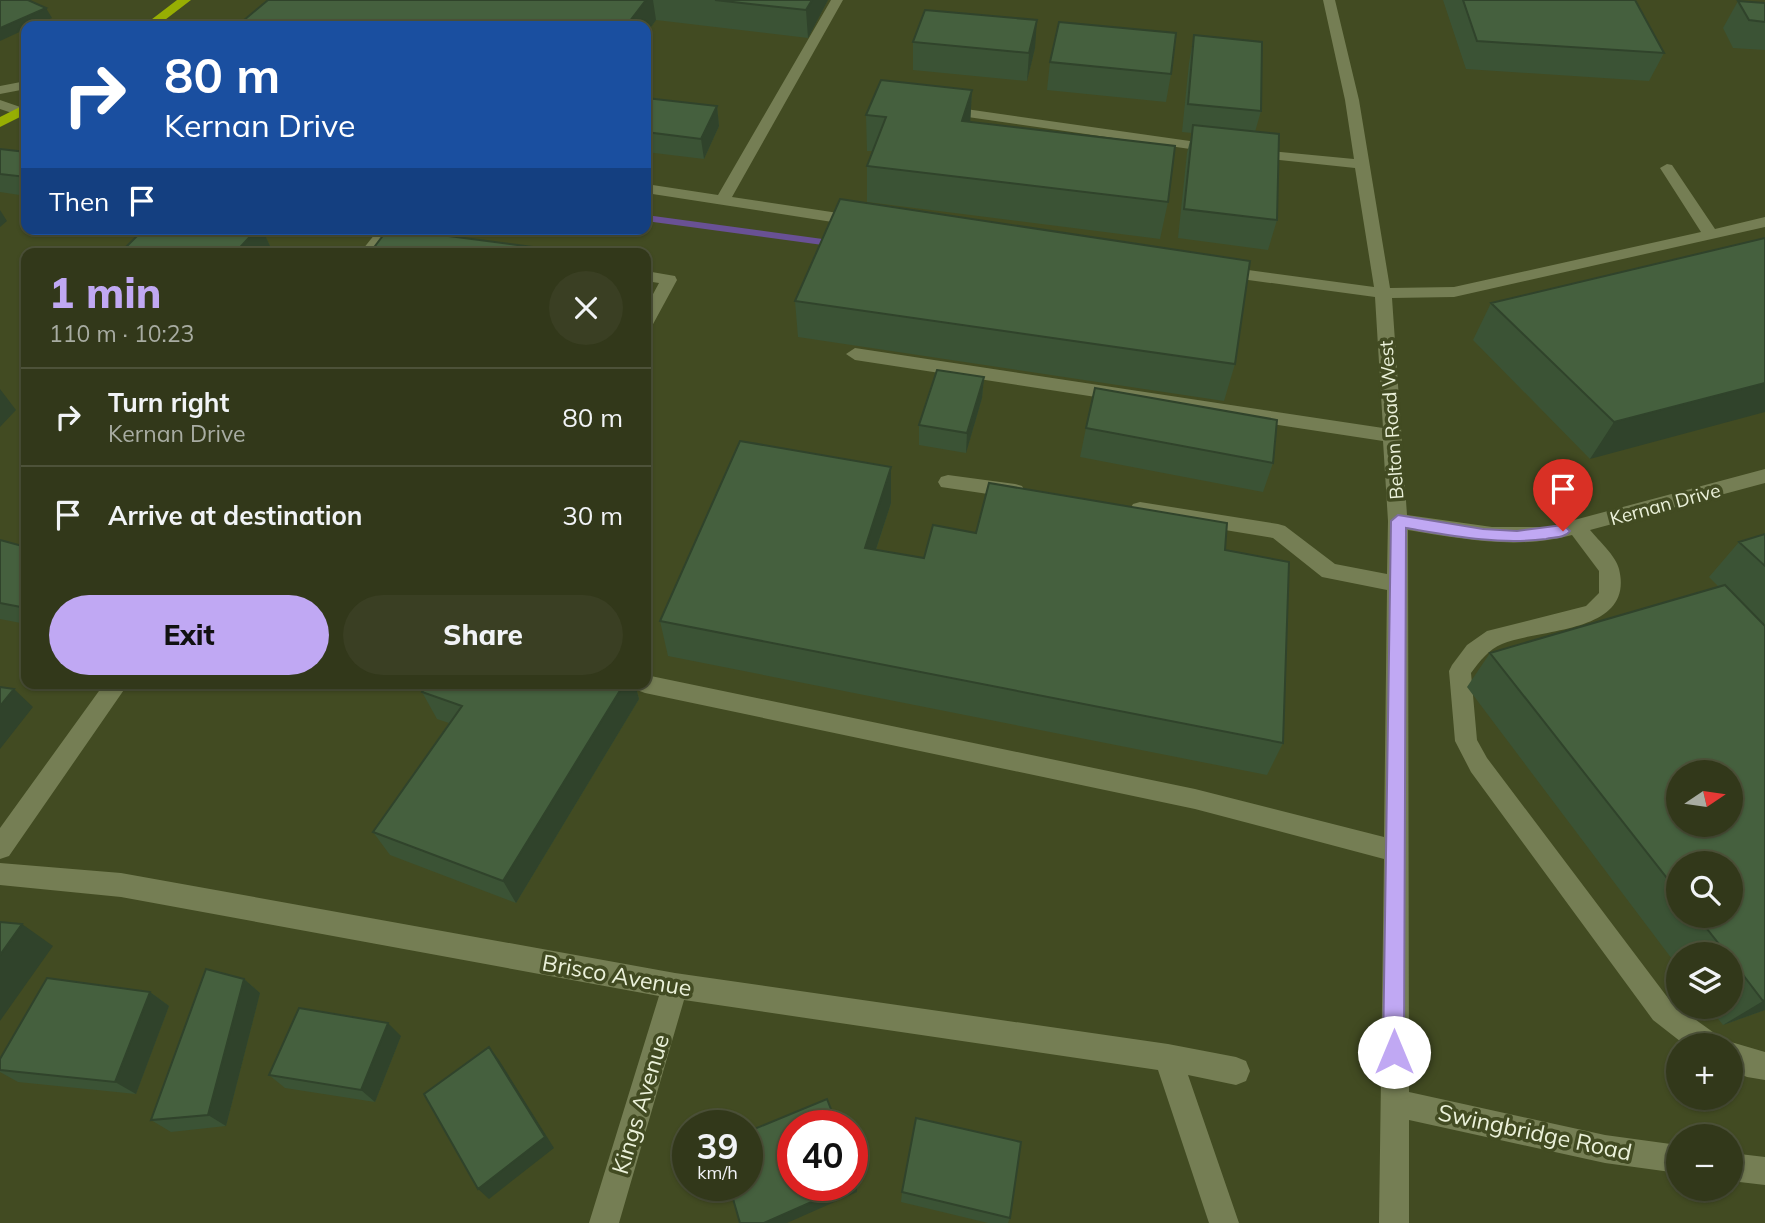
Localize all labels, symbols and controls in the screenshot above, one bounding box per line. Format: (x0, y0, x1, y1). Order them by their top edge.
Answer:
text: 80 m (164, 44, 280, 105)
icon: right (49, 49, 140, 140)
text: Kernan Drive (164, 105, 355, 145)
icon: arrive (123, 182, 161, 220)
text: Then (49, 185, 109, 218)
text: 1 min (49, 266, 162, 319)
button: close (549, 271, 623, 345)
text: 110 m · 10:23 (49, 319, 194, 348)
street label: Belton Road West (1373, 339, 1409, 500)
text: Turn right (108, 386, 229, 419)
icon: right (49, 398, 87, 436)
text: 80 m (562, 401, 623, 434)
text: Kernan Drive (108, 419, 246, 448)
pin (1533, 459, 1593, 531)
icon: arrive (1544, 470, 1582, 508)
street label: Kernan Drive (1607, 478, 1723, 530)
icon: arrive (49, 496, 87, 534)
text: Arrive at destination (108, 499, 363, 532)
text: 30 m (562, 499, 623, 532)
button: Exit (49, 595, 329, 675)
button: Share (343, 595, 623, 675)
north arrow (1666, 760, 1743, 836)
map controls (1666, 760, 1743, 1201)
button: search (1666, 851, 1743, 928)
button: layers (1666, 942, 1743, 1019)
street label: Brisco Avenue (540, 948, 694, 1002)
position arrow (1357, 1015, 1431, 1089)
street label: Kings Avenue (605, 1030, 675, 1178)
button: + (1666, 1033, 1743, 1110)
street label: Swingbridge Road (1436, 1097, 1634, 1167)
speed limit sign: 40 (777, 1110, 868, 1201)
text: 39 (696, 1124, 739, 1168)
button: − (1666, 1124, 1743, 1201)
text: km/h (697, 1161, 738, 1184)

